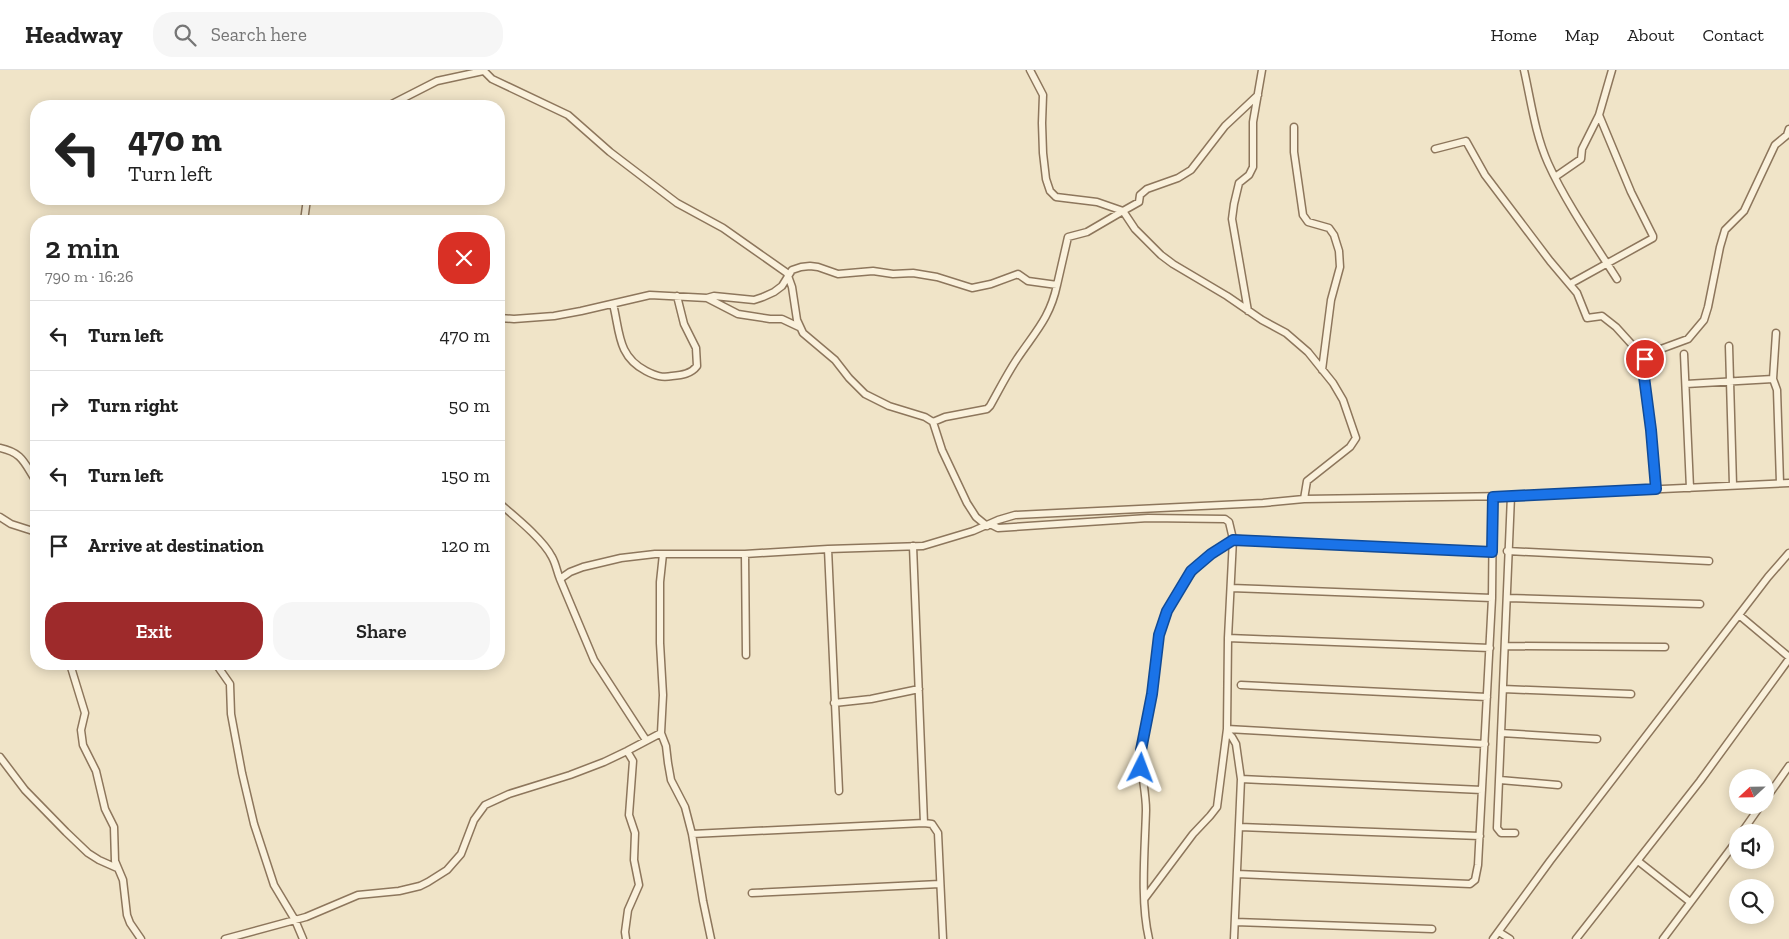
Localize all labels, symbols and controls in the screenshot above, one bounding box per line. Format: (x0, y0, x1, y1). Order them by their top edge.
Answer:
search box (153, 12, 503, 57)
text: Headway (25, 20, 123, 49)
icon: search (171, 21, 199, 49)
text: Search here (211, 23, 307, 46)
text: Home (1490, 24, 1537, 46)
text: Map (1565, 24, 1599, 46)
text: About (1627, 24, 1674, 46)
text: Contact (1702, 24, 1764, 46)
text: 470 m (128, 118, 222, 160)
icon: left (45, 120, 110, 185)
text: Turn left (128, 160, 212, 187)
text: 2 min (45, 230, 119, 266)
button: close (438, 232, 490, 284)
text: 790 m · 16:26 (45, 267, 133, 286)
icon: left (45, 322, 73, 350)
text: Turn left (88, 324, 163, 347)
text: 470 m (439, 324, 490, 347)
pin (1624, 338, 1666, 380)
icon: arrive (1631, 345, 1659, 373)
icon: right (45, 392, 73, 420)
text: Turn right (88, 394, 178, 417)
text: 50 m (449, 394, 490, 417)
icon: left (45, 462, 73, 490)
text: Turn left (88, 464, 163, 487)
text: 150 m (441, 464, 490, 487)
icon: arrive (45, 532, 73, 560)
text: Arrive at destination (88, 534, 264, 557)
text: 120 m (441, 534, 490, 557)
button: Exit (45, 602, 263, 660)
button: Share (273, 602, 490, 660)
position arrow (1114, 741, 1166, 793)
north arrow (1729, 769, 1774, 814)
map controls (1729, 769, 1774, 924)
button: sound (1729, 824, 1774, 869)
button: search (1729, 879, 1774, 924)

